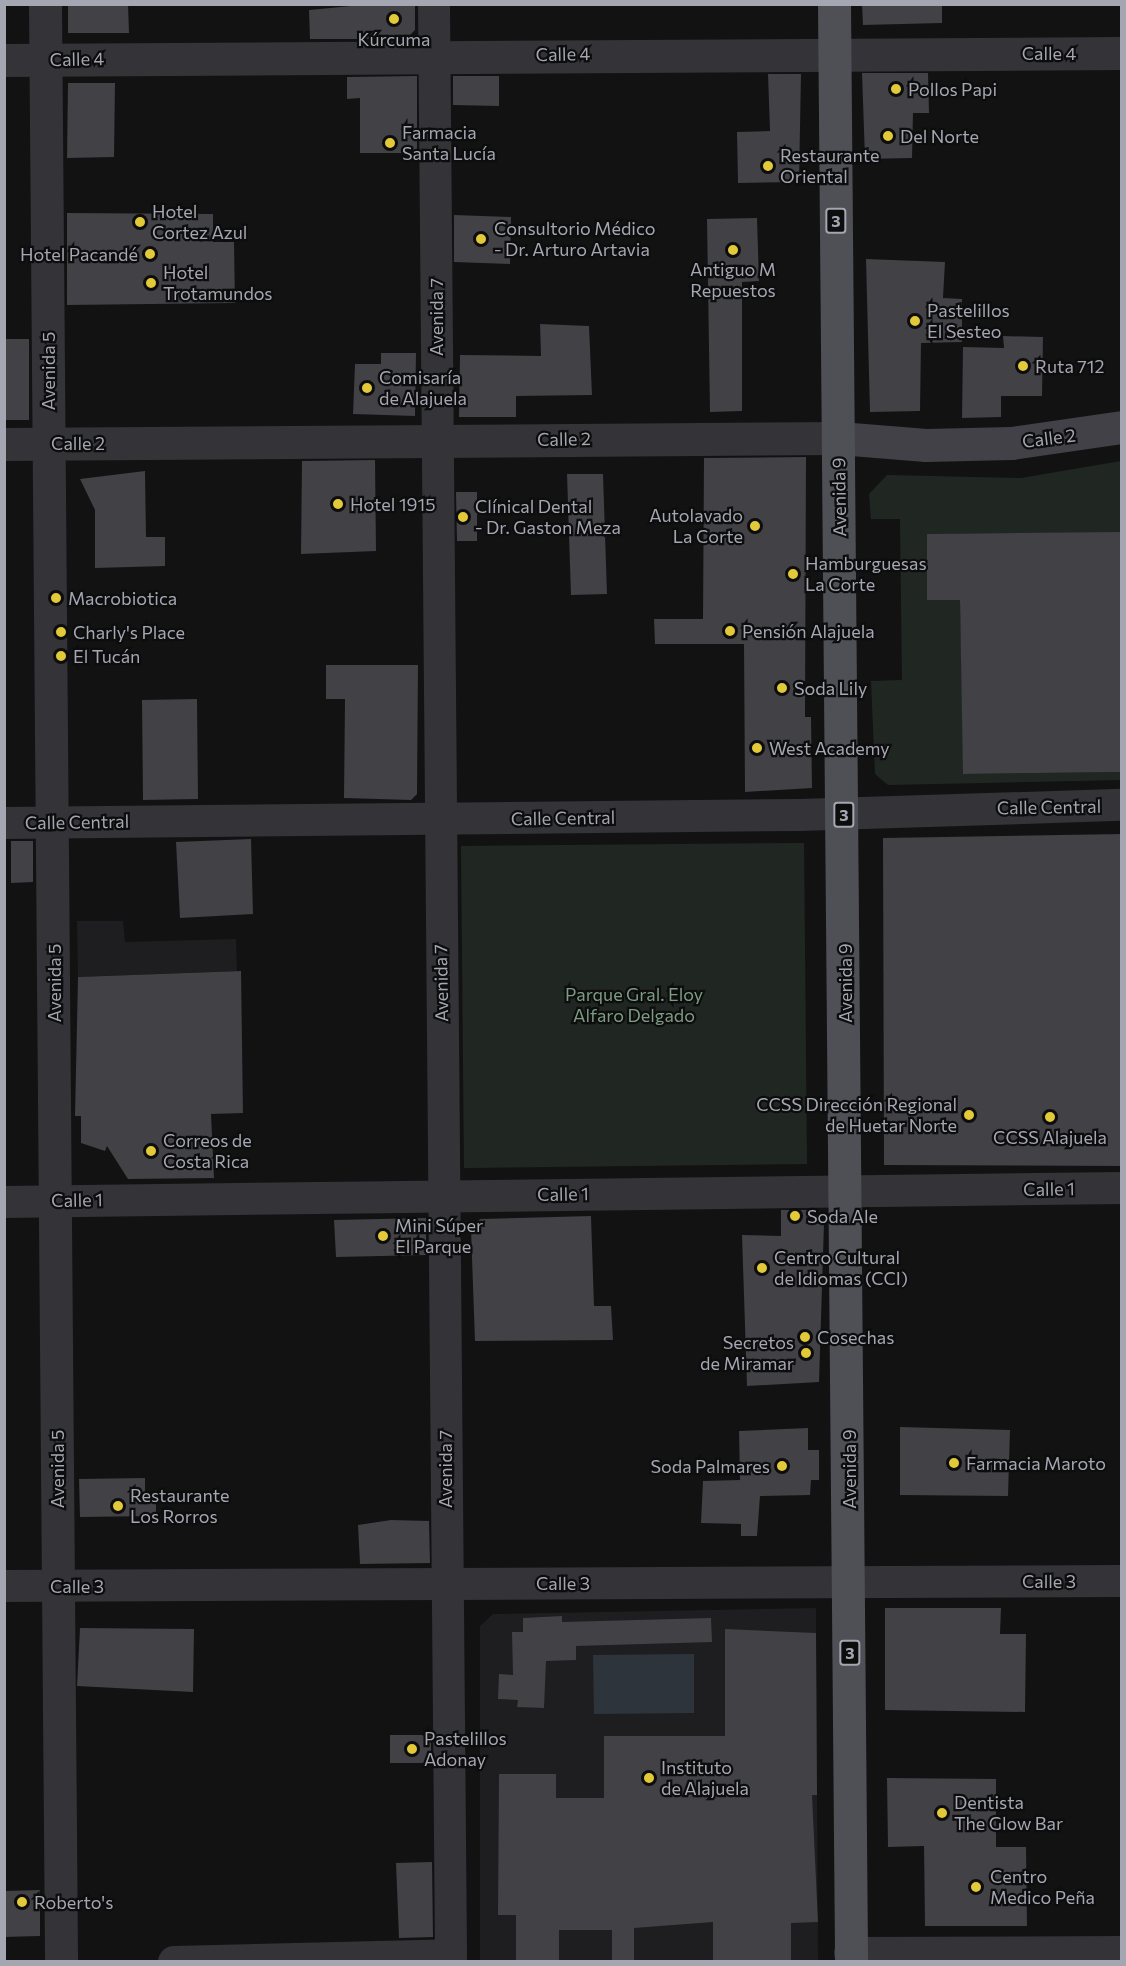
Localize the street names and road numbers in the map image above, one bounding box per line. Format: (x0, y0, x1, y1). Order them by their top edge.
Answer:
street label: Calle 4 (1022, 42, 1076, 64)
street label: Calle 4 (536, 43, 590, 65)
street label: Calle 4 (50, 48, 104, 70)
road number: 3 (824, 208, 848, 234)
street label: Avenida 7 (425, 278, 447, 356)
street label: Avenida 5 (37, 332, 59, 410)
street label: Calle 2 (1021, 424, 1077, 452)
street label: Calle 2 (537, 428, 591, 450)
street label: Calle 2 (51, 432, 105, 454)
street label: Avenida 9 (828, 457, 850, 537)
street label: Calle Central (997, 795, 1101, 819)
road number: 3 (832, 802, 856, 828)
street label: Calle Central (511, 806, 615, 830)
street label: Calle Central (25, 810, 129, 834)
street label: Avenida 9 (834, 943, 856, 1023)
street label: Avenida 5 (43, 944, 65, 1022)
street label: Avenida 7 (430, 944, 452, 1022)
street label: Calle 1 (1023, 1178, 1075, 1200)
street label: Calle 1 (537, 1183, 589, 1205)
street label: Calle 1 (51, 1189, 103, 1211)
street label: Avenida 9 (838, 1429, 860, 1509)
street label: Avenida 5 (46, 1430, 68, 1508)
street label: Avenida 7 (434, 1430, 456, 1508)
street label: Calle 3 (1022, 1570, 1076, 1592)
street label: Calle 3 (536, 1572, 590, 1594)
street label: Calle 3 (50, 1575, 104, 1597)
road number: 3 (838, 1640, 862, 1666)

